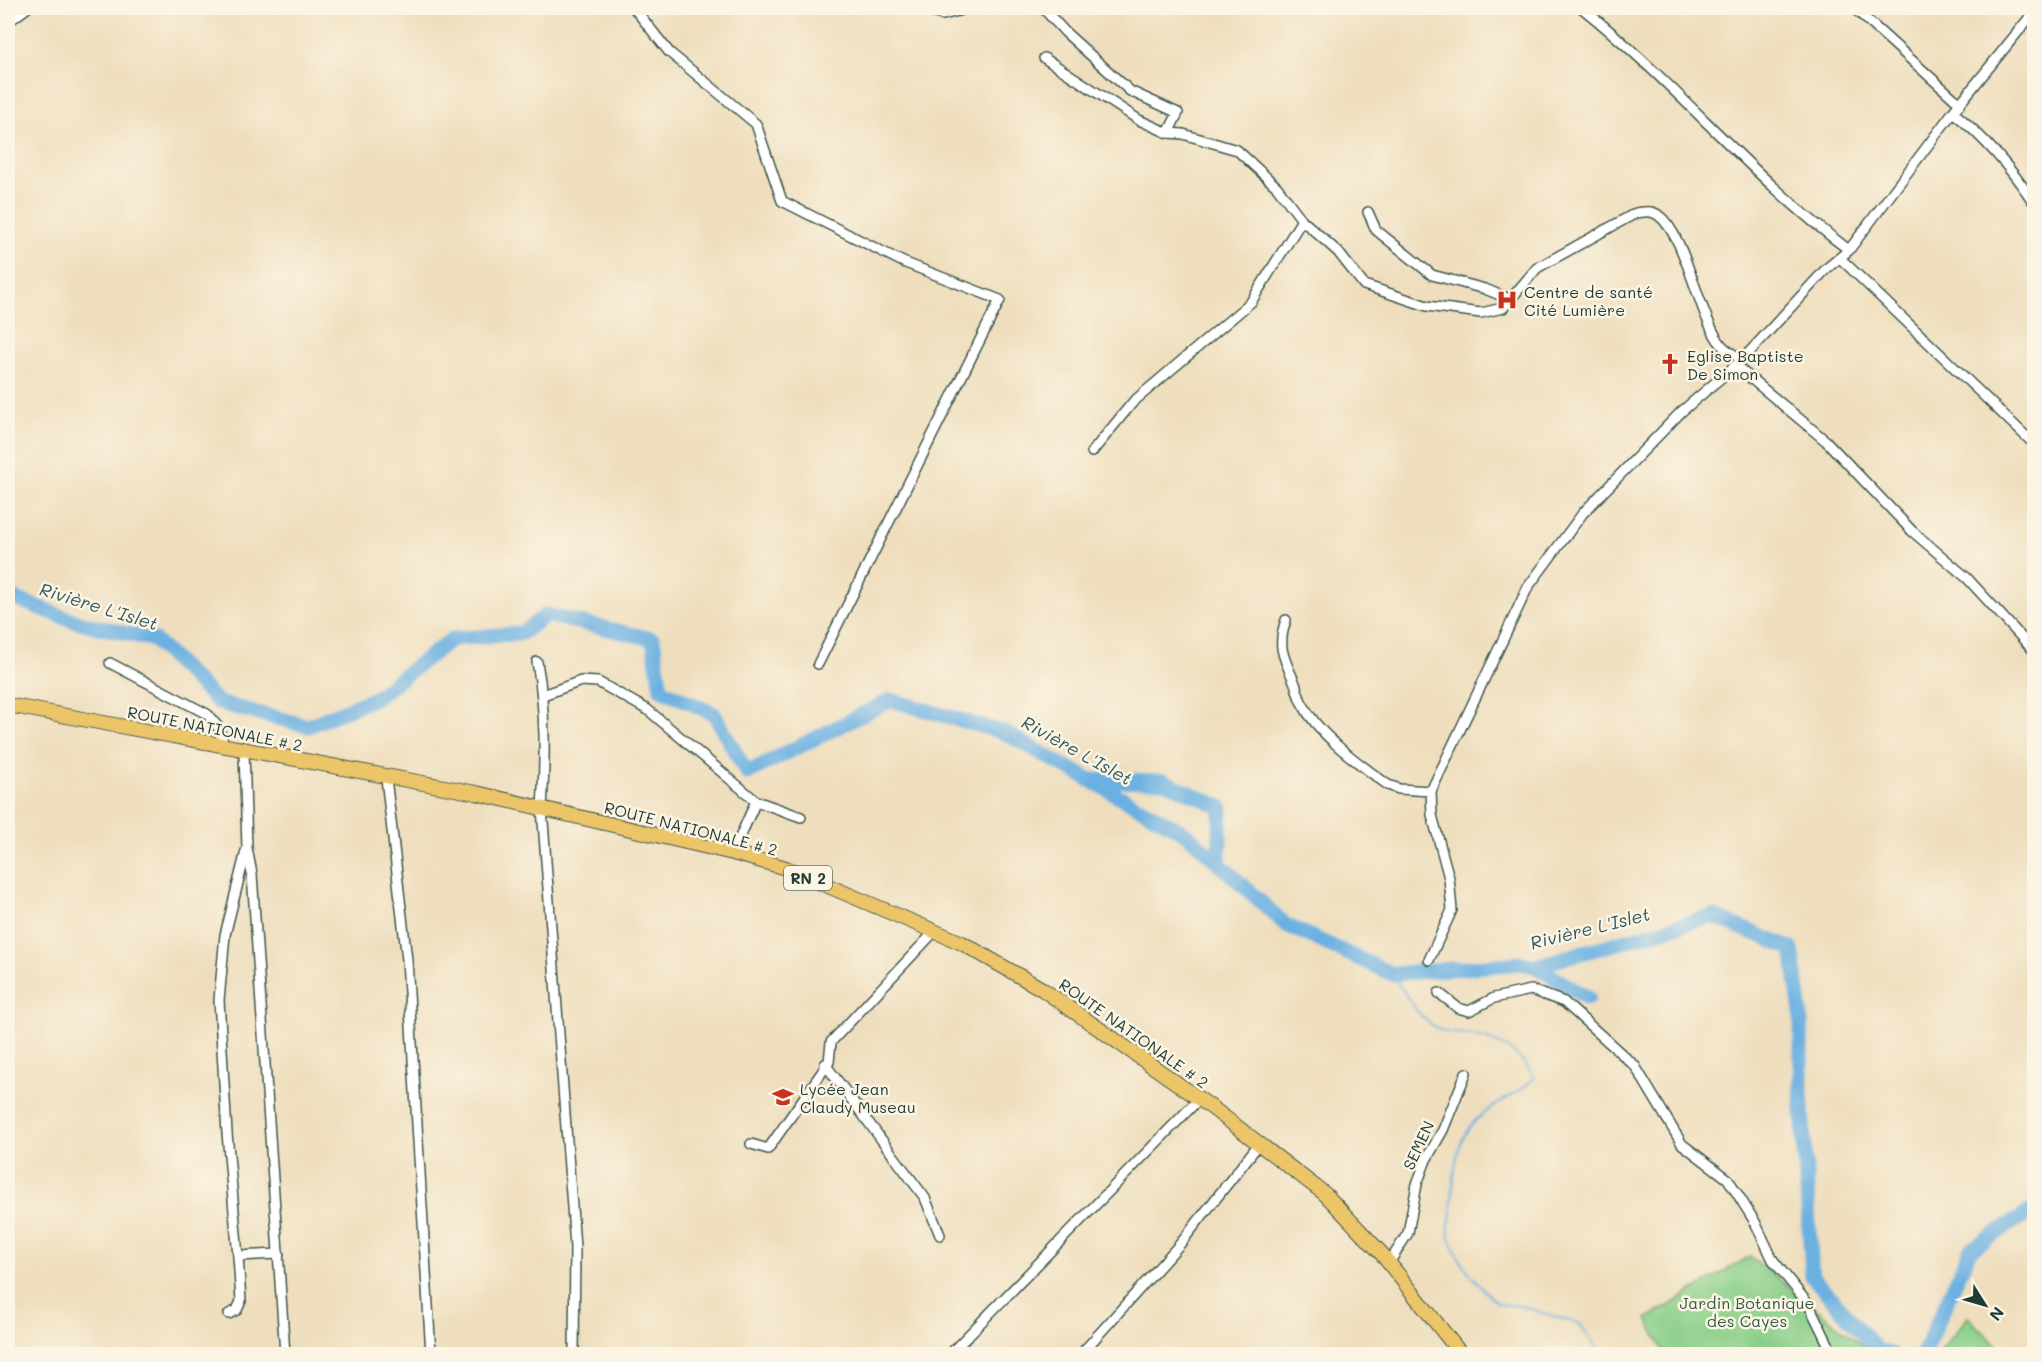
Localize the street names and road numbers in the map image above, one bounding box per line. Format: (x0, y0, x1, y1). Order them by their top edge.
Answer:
street label: ROUTE NATIONALE # 2 (126, 701, 304, 755)
street label: ROUTE NATIONALE # 2 (602, 796, 780, 860)
road number: RN 2 (784, 866, 832, 890)
street label: ROUTE NATIONALE # 2 (1055, 973, 1213, 1093)
street label: SEMEN (1398, 1117, 1438, 1173)

